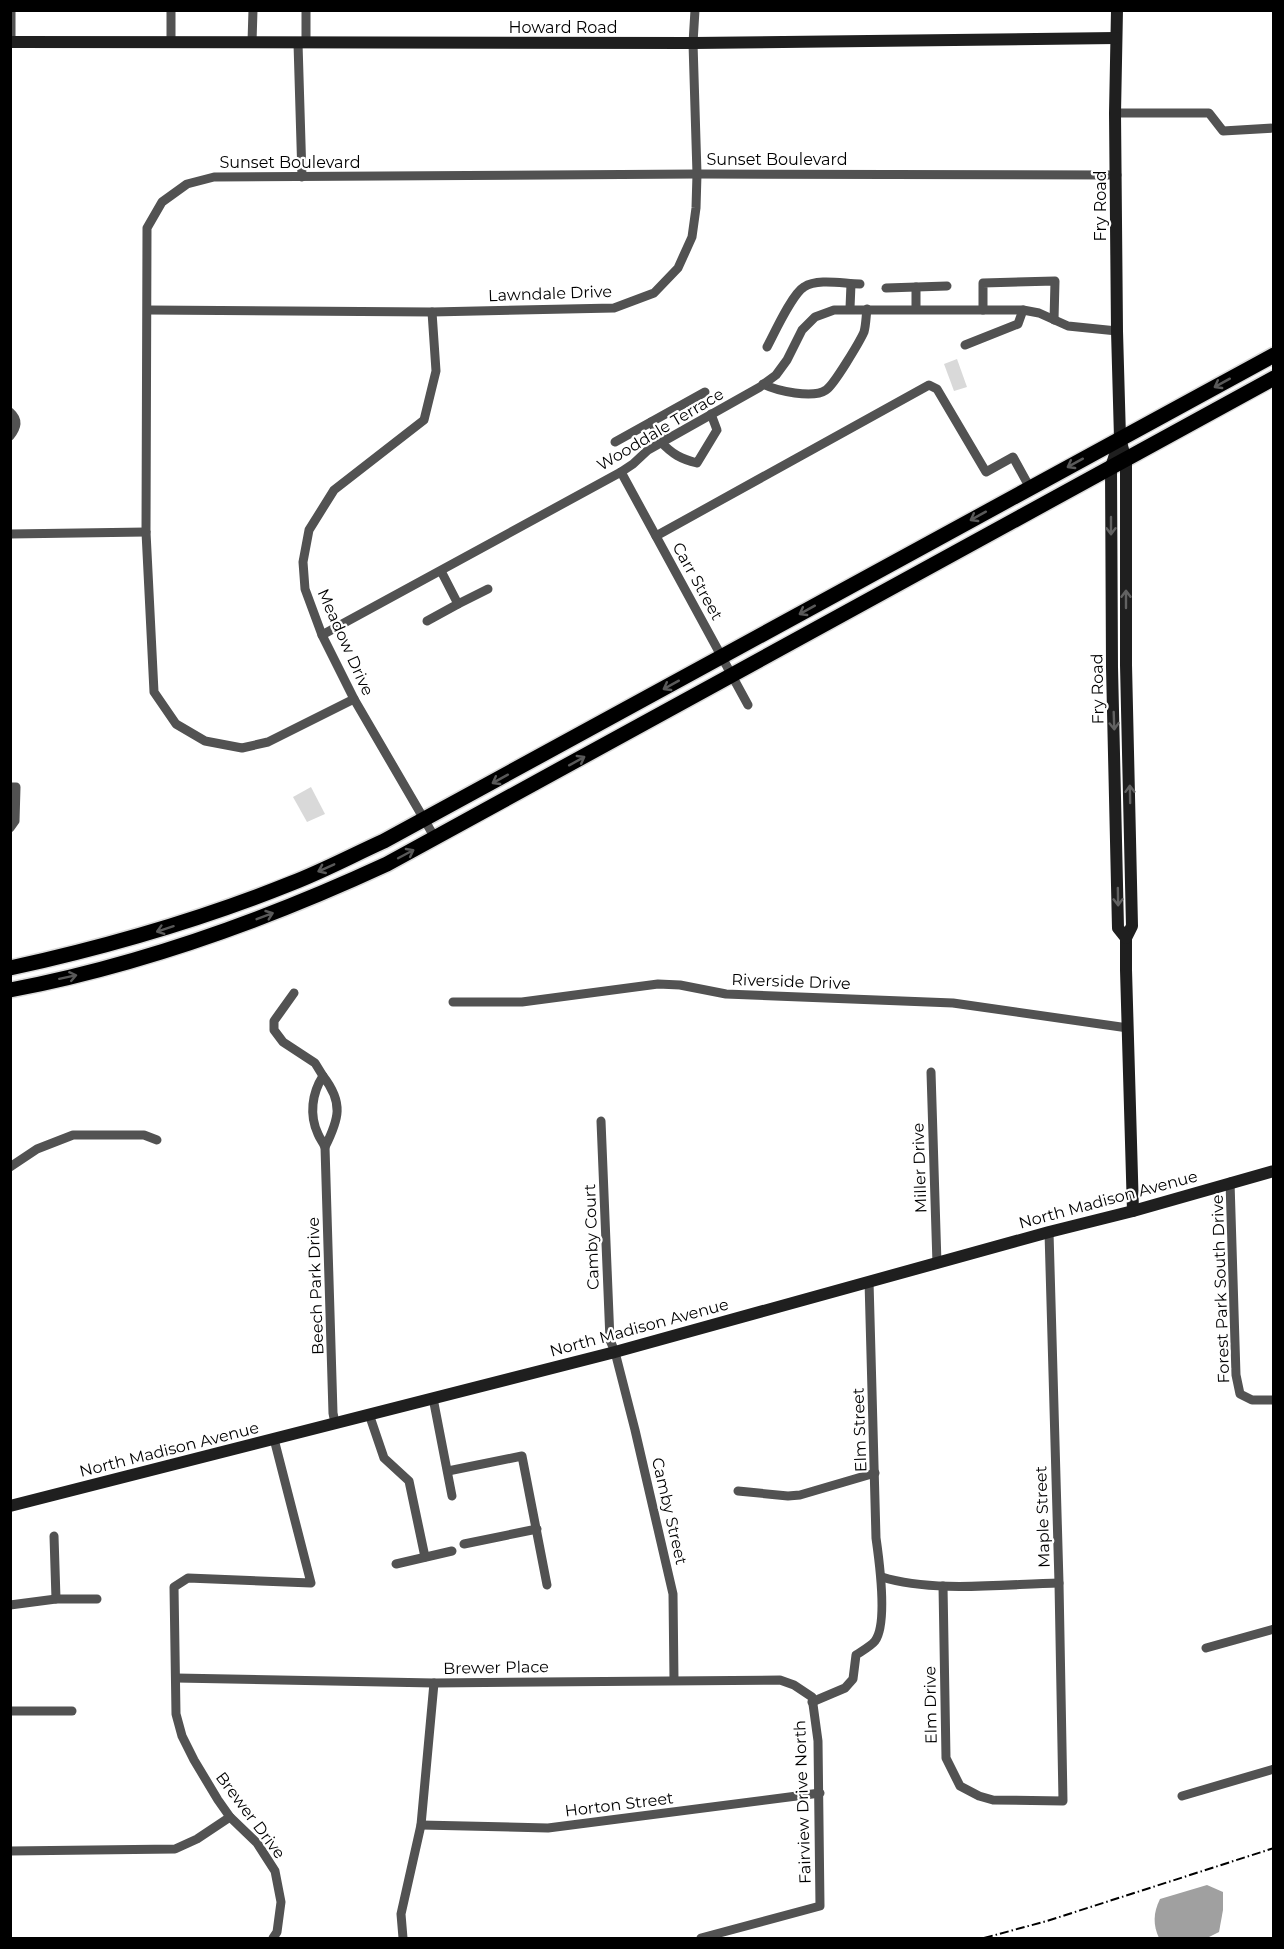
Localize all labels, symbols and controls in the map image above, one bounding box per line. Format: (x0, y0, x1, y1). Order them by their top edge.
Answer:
street label: Howard Road (508, 18, 618, 37)
street label: Sunset Boulevard (706, 150, 848, 169)
street label: Sunset Boulevard (219, 153, 361, 172)
street label: Fry Road (1091, 171, 1110, 241)
street label: Lawndale Drive (488, 282, 612, 305)
one-way arrow (1214, 377, 1231, 389)
street label: Wooddale Terrace (594, 384, 727, 475)
one-way arrow (1067, 457, 1084, 469)
one-way arrow (970, 511, 988, 522)
one-way arrow (1105, 515, 1117, 535)
street label: Carr Street (668, 539, 727, 624)
street label: Meadow Drive (313, 586, 378, 699)
one-way arrow (1120, 589, 1132, 609)
one-way arrow (799, 605, 817, 616)
street label: Fry Road (1087, 653, 1108, 725)
one-way arrow (663, 679, 680, 691)
one-way arrow (1108, 710, 1119, 730)
one-way arrow (568, 754, 585, 766)
one-way arrow (492, 773, 509, 785)
one-way arrow (1124, 784, 1135, 804)
one-way arrow (396, 848, 414, 859)
one-way arrow (318, 862, 336, 874)
one-way arrow (1112, 886, 1124, 906)
one-way arrow (256, 910, 274, 921)
one-way arrow (156, 924, 175, 935)
street label: Riverside Drive (731, 970, 851, 993)
one-way arrow (57, 971, 77, 982)
street label: Miller Drive (908, 1122, 931, 1213)
street label: North Madison Avenue (1017, 1166, 1200, 1233)
street label: Camby Court (580, 1183, 603, 1290)
street label: Forest Park South Drive (1208, 1194, 1233, 1384)
street label: Beech Park Drive (304, 1217, 327, 1355)
street label: North Madison Avenue (548, 1294, 731, 1361)
street label: Elm Street (849, 1387, 870, 1473)
street label: North Madison Avenue (77, 1418, 261, 1481)
street label: Camby Street (648, 1456, 691, 1567)
street label: Maple Street (1031, 1465, 1054, 1568)
street label: Brewer Place (443, 1657, 549, 1678)
street label: Elm Drive (920, 1666, 941, 1744)
street label: Fairview Drive North (790, 1720, 815, 1884)
street label: Brewer Drive (212, 1768, 289, 1862)
street label: Horton Street (564, 1788, 675, 1821)

